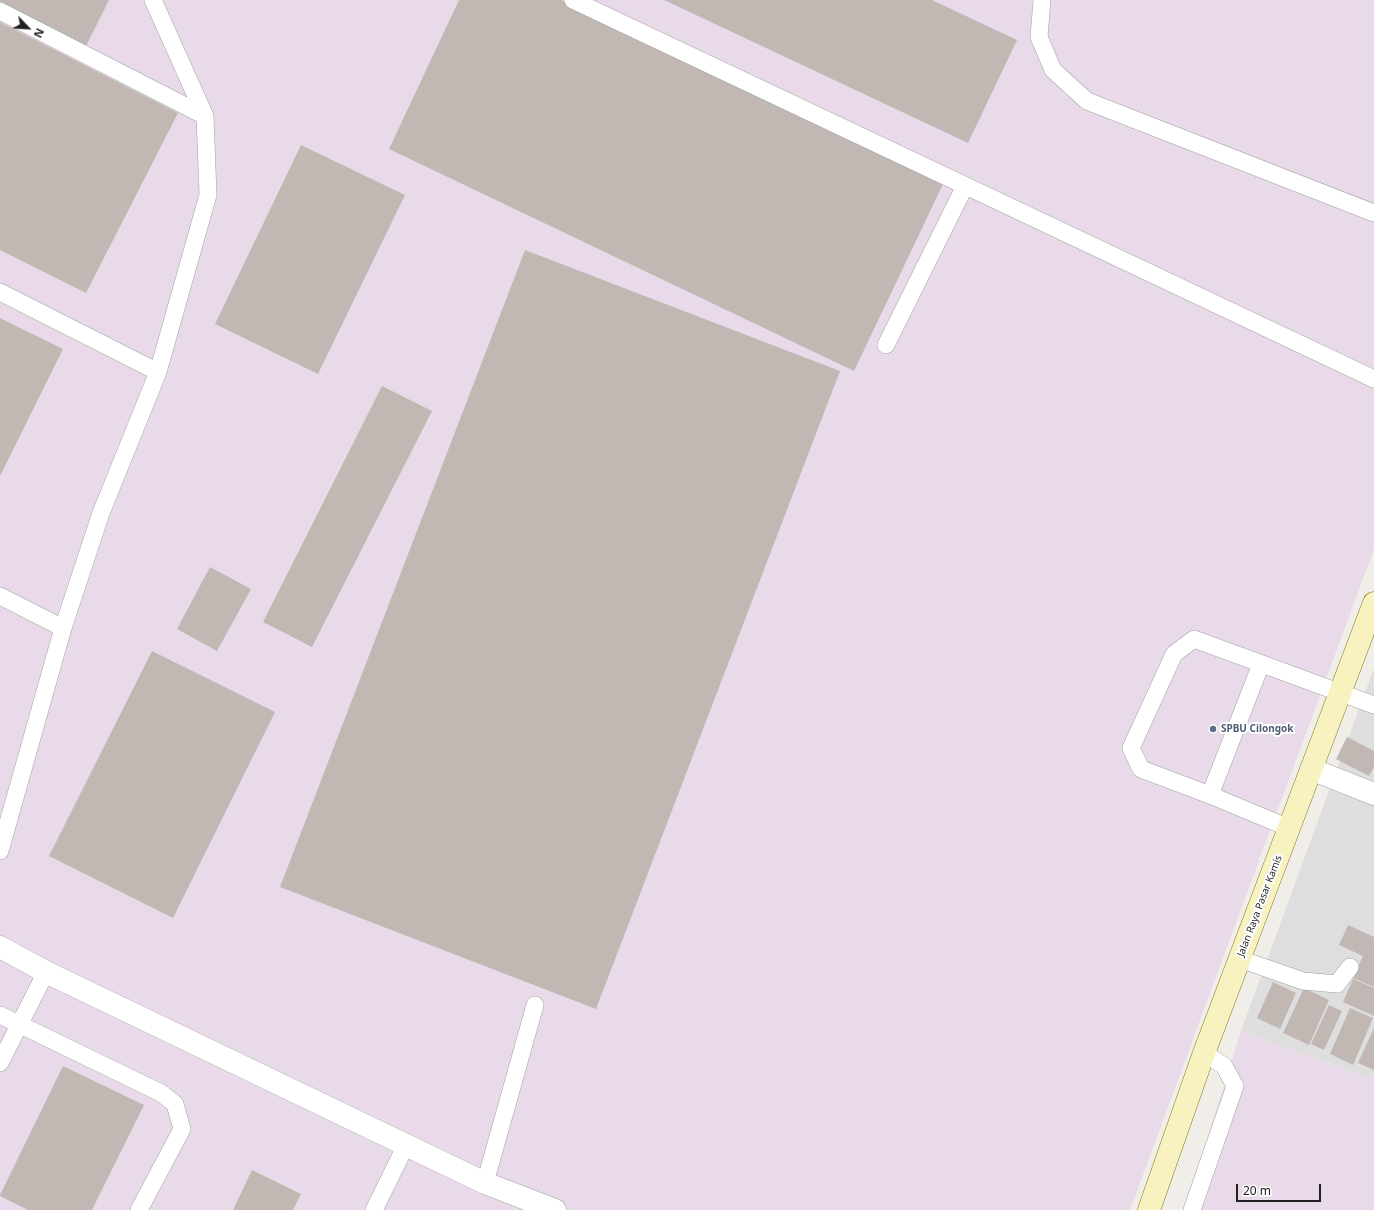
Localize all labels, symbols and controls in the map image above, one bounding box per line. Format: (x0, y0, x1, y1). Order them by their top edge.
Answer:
north arrow (8, 8, 48, 48)
text: N (31, 26, 48, 41)
place label: SPBU Cilongok (1221, 723, 1293, 735)
marker: SPBU Cilongok (1208, 724, 1218, 734)
street label: Jalan Raya Pasar Kamis (1235, 854, 1285, 958)
scale bar (1238, 1176, 1323, 1202)
text: 20 m (1243, 1182, 1271, 1199)

